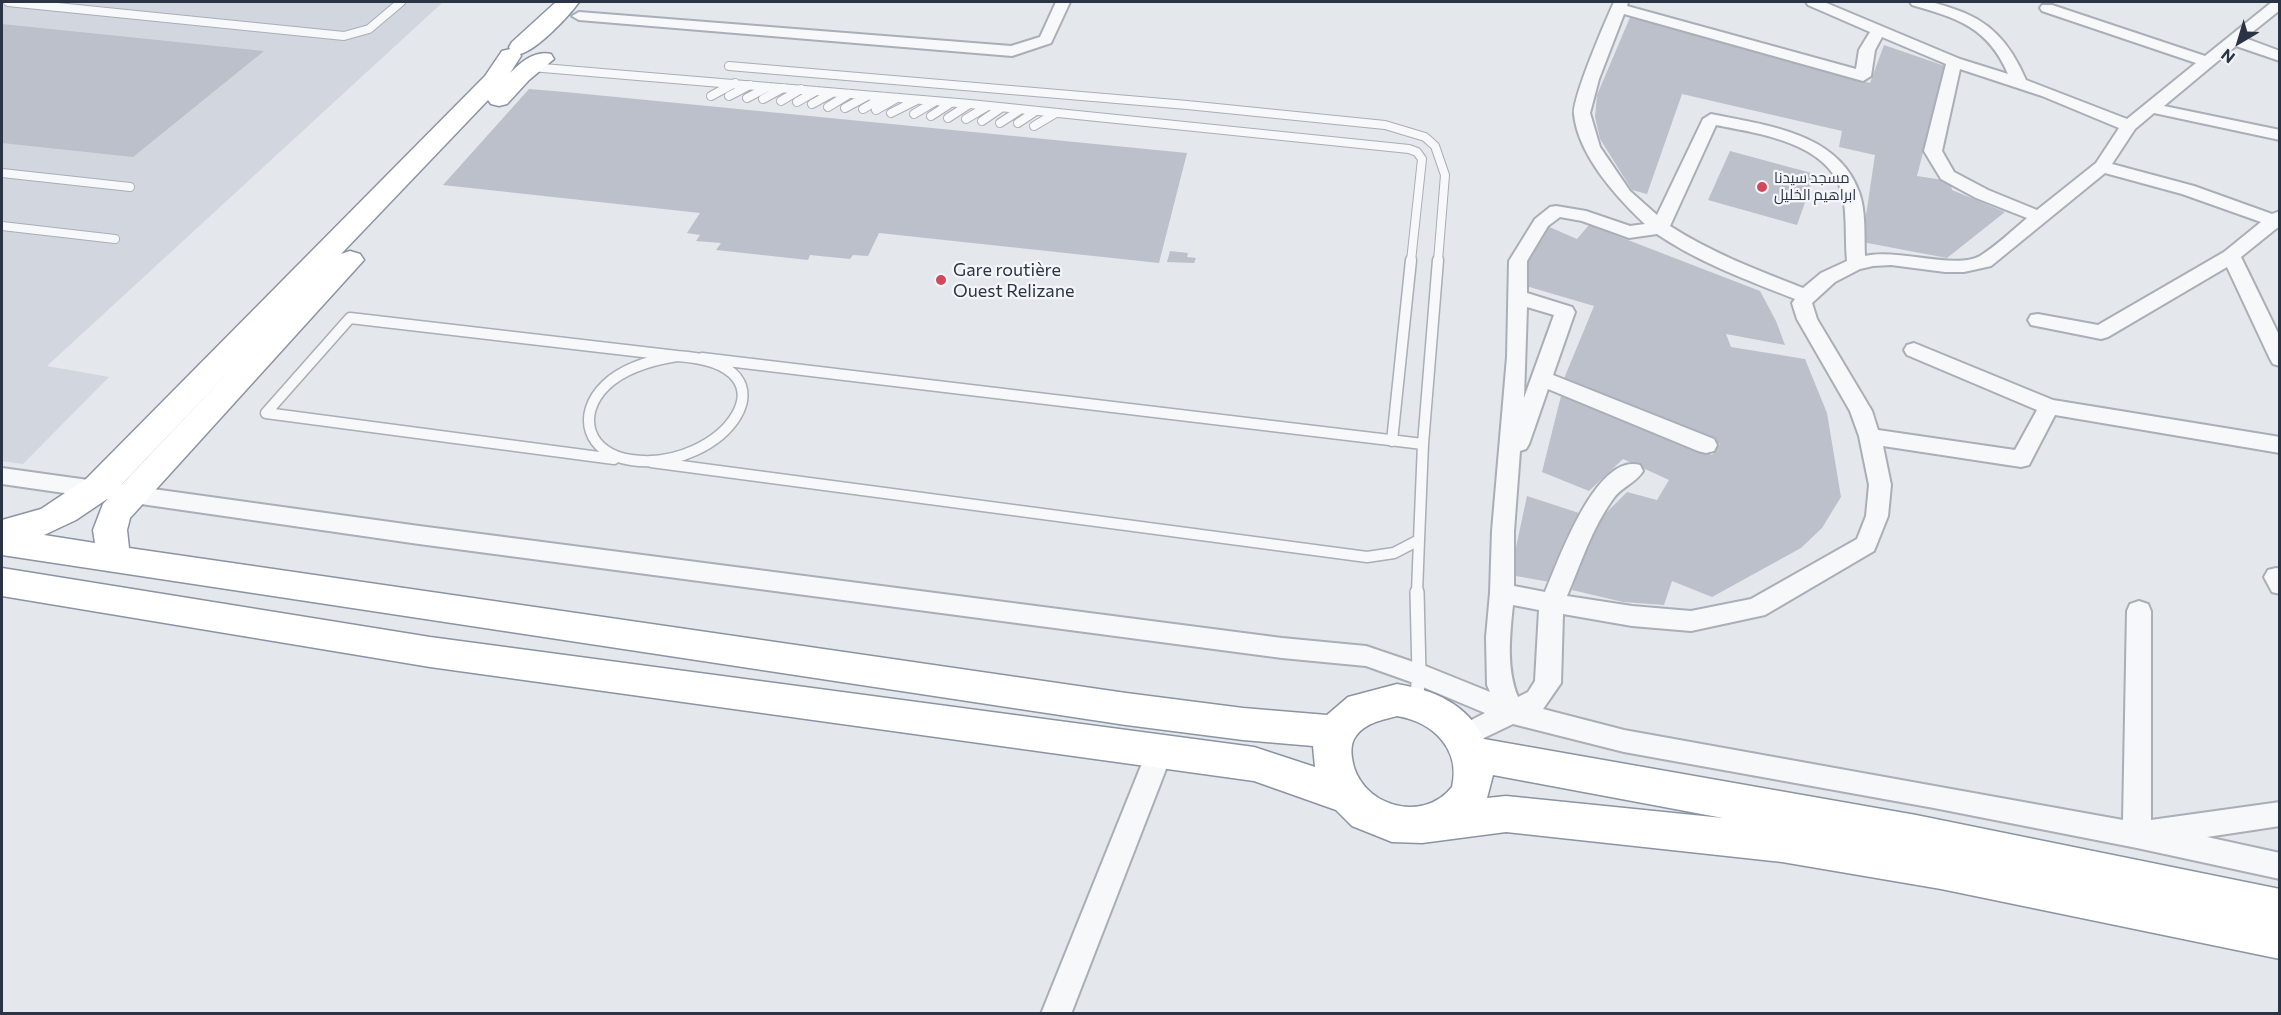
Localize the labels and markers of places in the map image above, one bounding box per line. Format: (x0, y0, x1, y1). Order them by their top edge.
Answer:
place label: مسجد سيدنا ابراهيم الخليل (1774, 169, 1856, 204)
marker: مسجد سيدنا ابراهيم الخليل (1755, 180, 1769, 194)
place label: Gare routière Ouest Relizane (953, 259, 1075, 302)
marker: Gare routière Ouest Relizane (934, 273, 948, 287)

